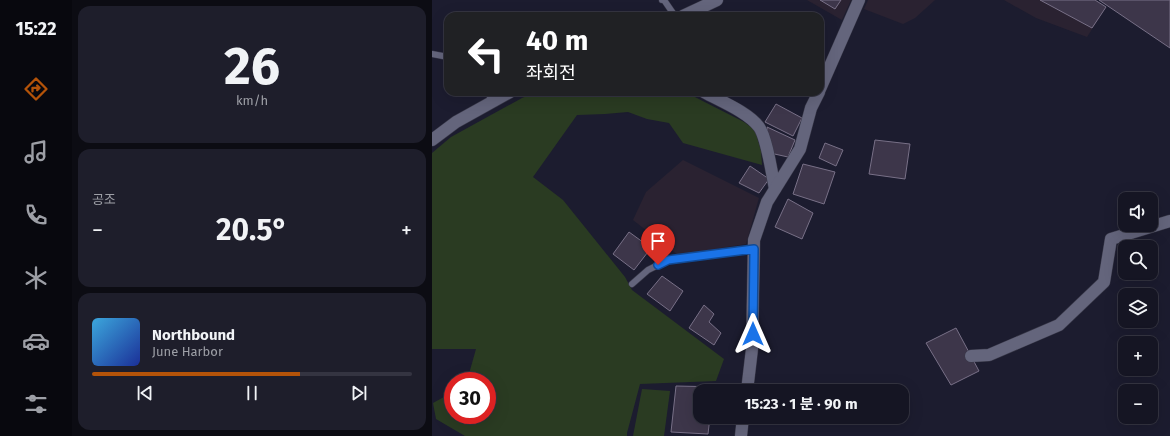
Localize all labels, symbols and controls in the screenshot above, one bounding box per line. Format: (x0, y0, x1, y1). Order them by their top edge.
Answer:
text: 15:22 (16, 18, 56, 40)
text: 40 m (526, 24, 589, 57)
icon: left (460, 28, 512, 80)
text: 26 (224, 35, 280, 98)
text: 좌회전 (526, 62, 576, 84)
icon: directions (22, 75, 50, 103)
text: km/h (236, 93, 268, 108)
icon: music (22, 138, 50, 166)
text: 공조 (92, 192, 116, 207)
map controls (1118, 192, 1158, 424)
button: sound (1118, 192, 1158, 232)
icon: phone (22, 201, 50, 229)
text: 20.5° (216, 212, 288, 248)
text: − (92, 217, 103, 244)
text: + (401, 217, 412, 244)
pin (641, 224, 675, 265)
icon: arrive (647, 230, 669, 252)
button: search (1118, 240, 1158, 280)
icon: climate (22, 264, 50, 292)
button: layers (1118, 288, 1158, 328)
position arrow (732, 313, 774, 355)
text: Northbound (152, 326, 235, 344)
icon: car (22, 327, 50, 355)
button: + (1118, 336, 1158, 376)
text: June Harbor (152, 344, 223, 359)
speed limit sign: 30 (444, 372, 496, 424)
icon: previous (134, 382, 156, 404)
icon: pause (241, 382, 263, 404)
icon: next (348, 382, 370, 404)
button: − (1118, 384, 1158, 424)
icon: filters (22, 390, 50, 418)
text: 15:23 · 1 분 · 90 m (744, 395, 858, 413)

